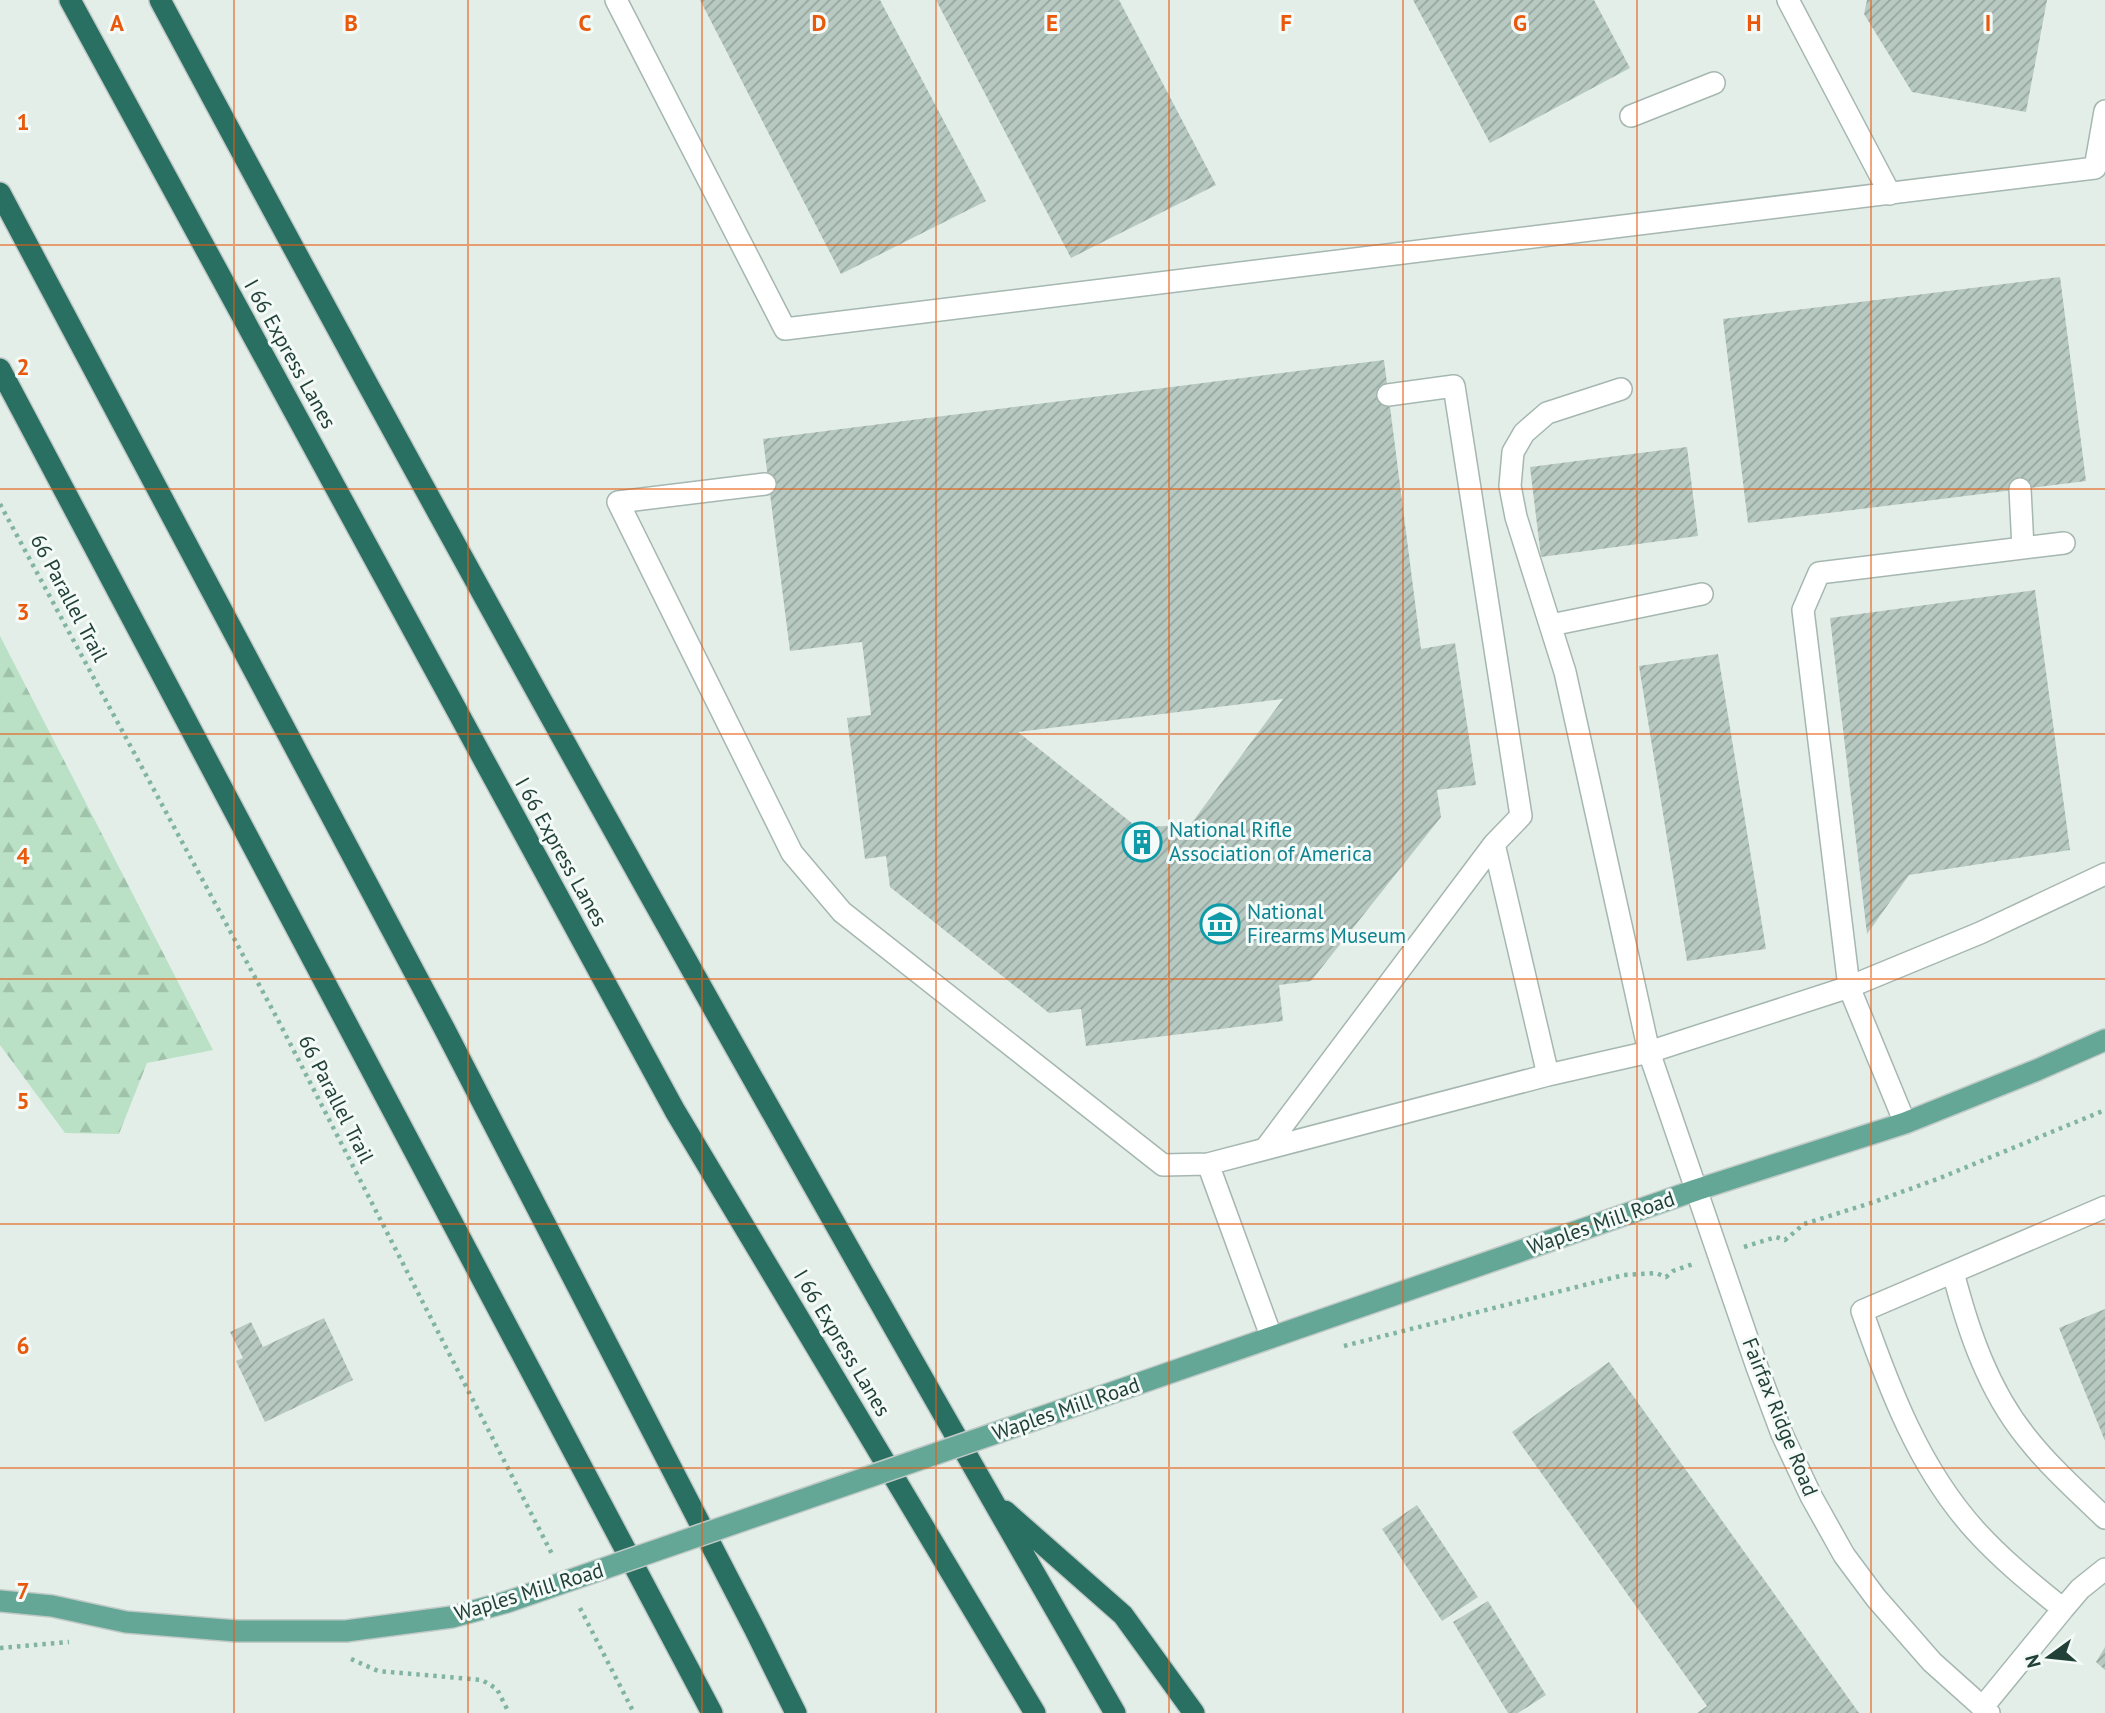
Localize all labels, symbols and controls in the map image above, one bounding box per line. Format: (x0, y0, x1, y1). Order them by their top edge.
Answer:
text: A (110, 8, 124, 37)
text: B (344, 8, 358, 37)
text: C (579, 8, 592, 37)
text: D (812, 8, 826, 37)
text: E (1046, 8, 1058, 37)
text: F (1280, 8, 1292, 37)
text: G (1513, 8, 1527, 37)
text: H (1747, 8, 1761, 37)
text: I (1985, 8, 1991, 37)
text: 1 (16, 107, 30, 136)
street label: I 66 Express Lanes (238, 274, 343, 433)
text: 2 (16, 352, 30, 381)
street label: 66 Parallel Trail (25, 530, 114, 666)
text: 3 (16, 597, 30, 626)
street label: I 66 Express Lanes (509, 772, 614, 931)
place label: National Rifle Association of America (1169, 816, 1372, 867)
building icon: National Rifle Association of America (1121, 821, 1163, 863)
text: 4 (16, 841, 30, 870)
place label: National Firearms Museum (1247, 898, 1406, 949)
museum icon: National Firearms Museum (1199, 903, 1241, 945)
street label: 66 Parallel Trail (293, 1030, 380, 1167)
text: 5 (16, 1086, 30, 1115)
street label: Waples Mill Road (1524, 1185, 1678, 1260)
street label: I 66 Express Lanes (788, 1264, 897, 1421)
text: 6 (16, 1331, 30, 1360)
street label: Fairfax Ridge Road (1736, 1334, 1825, 1500)
street label: Waples Mill Road (989, 1371, 1143, 1446)
street label: Waples Mill Road (451, 1556, 606, 1627)
text: 7 (16, 1576, 30, 1605)
north arrow (2014, 1622, 2084, 1692)
text: N (2019, 1652, 2046, 1671)

